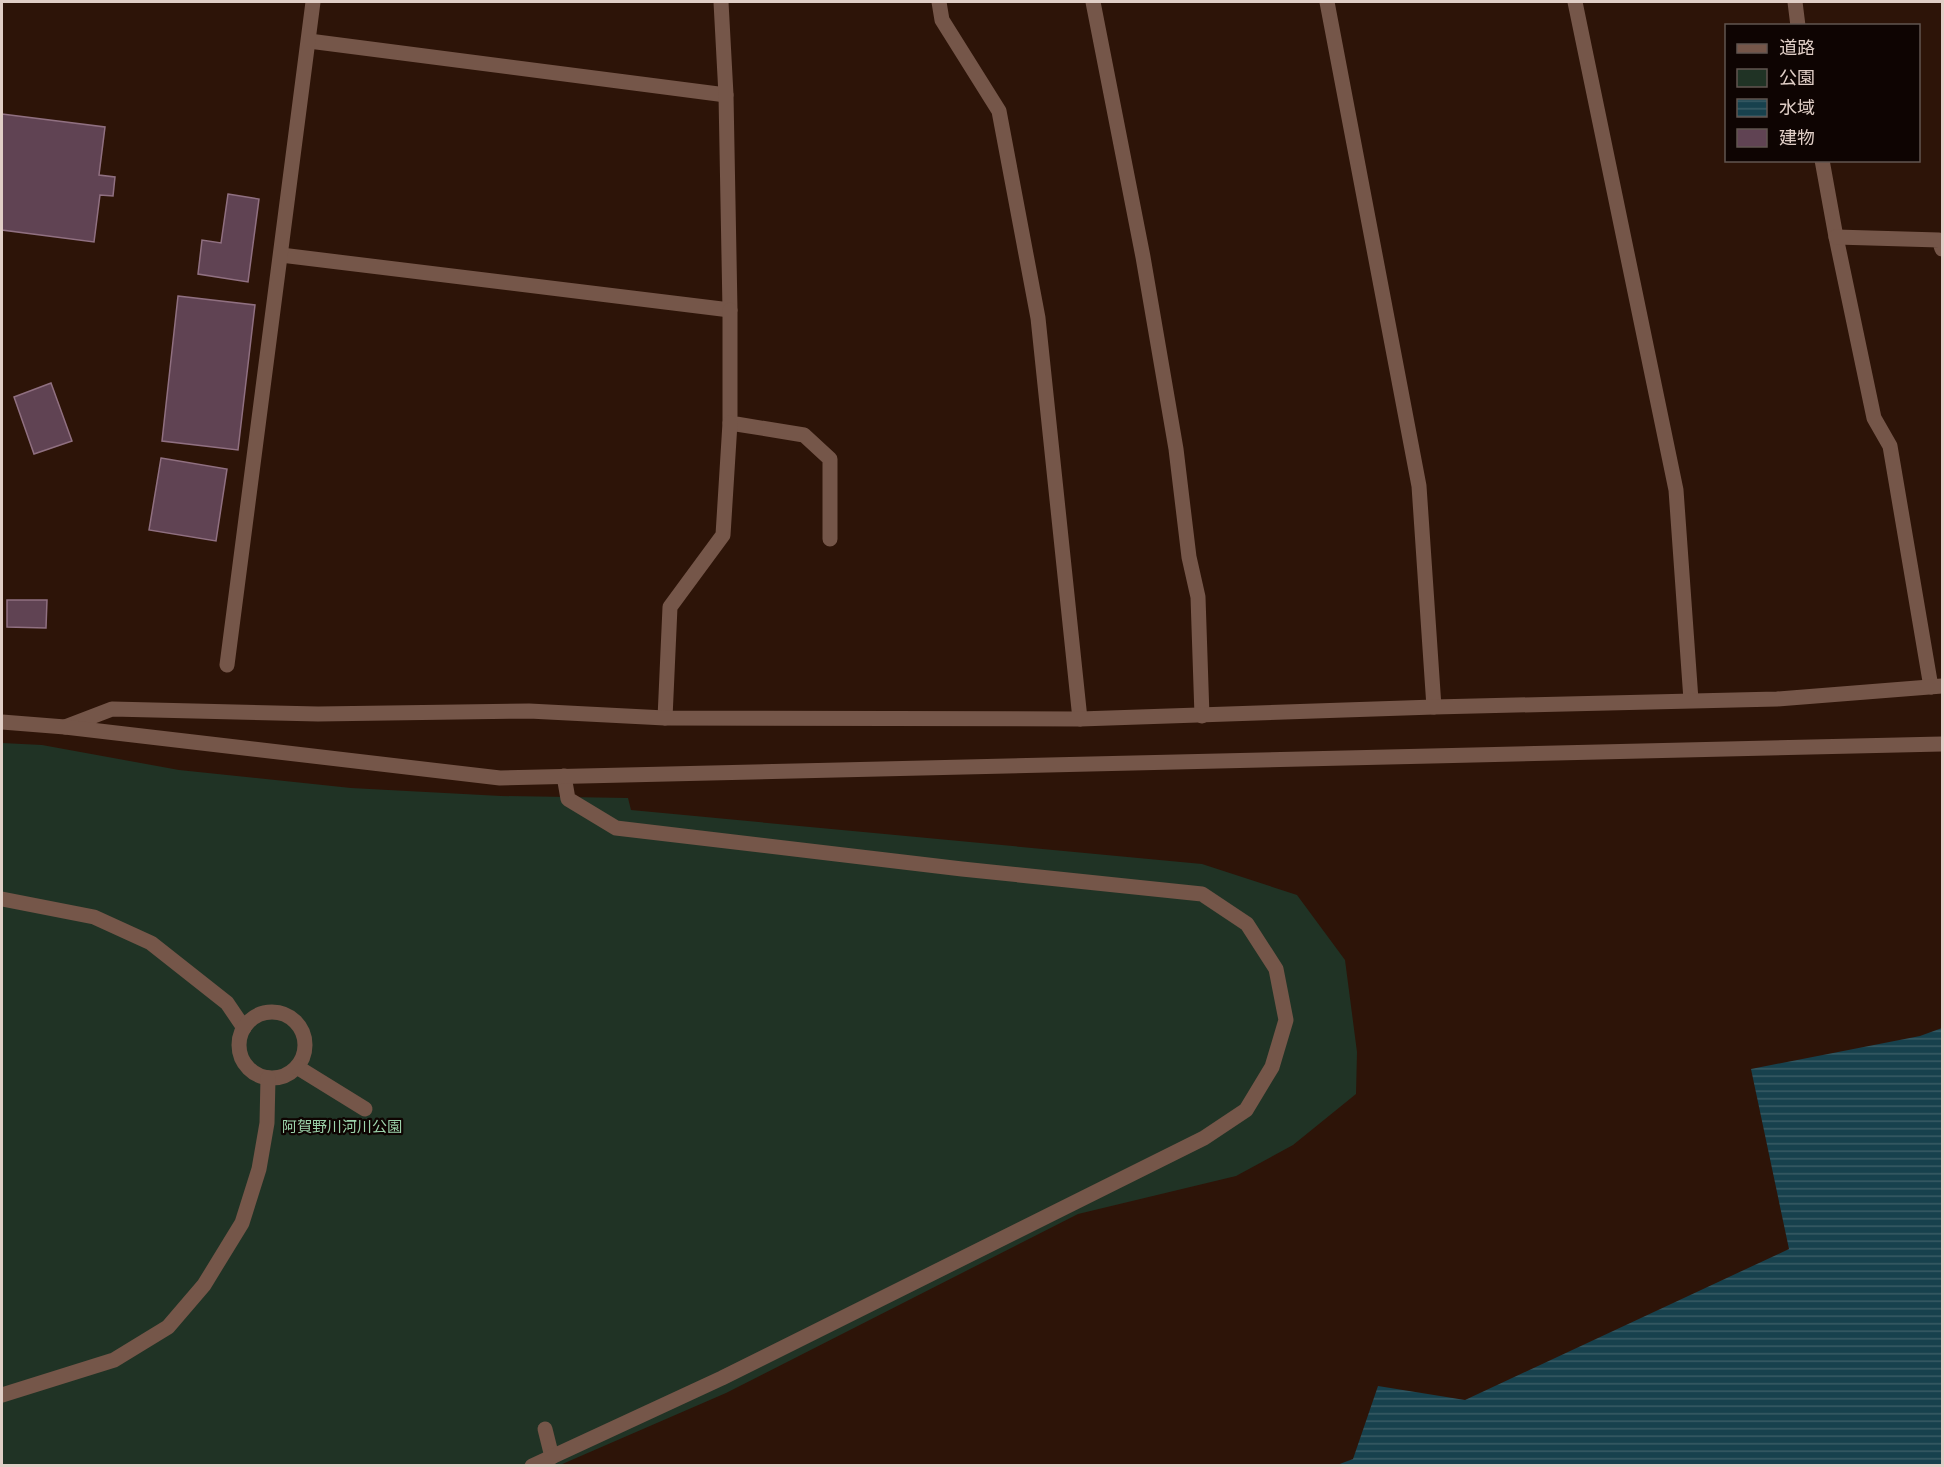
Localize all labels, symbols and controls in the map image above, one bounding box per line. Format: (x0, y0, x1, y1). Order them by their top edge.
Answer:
legend (1725, 24, 1920, 162)
text: 道路 (1779, 37, 1815, 59)
text: 公園 (1779, 67, 1815, 89)
text: 水域 (1779, 97, 1815, 119)
text: 建物 (1779, 127, 1815, 149)
park label: 阿賀野川河川公園 (282, 1118, 402, 1136)

